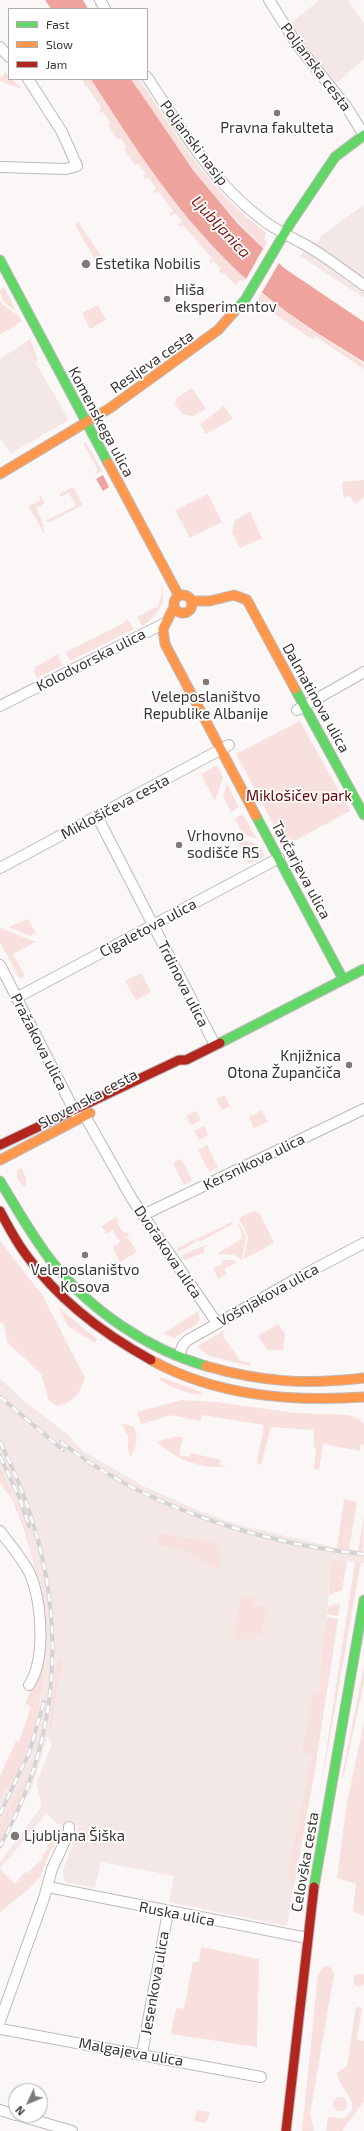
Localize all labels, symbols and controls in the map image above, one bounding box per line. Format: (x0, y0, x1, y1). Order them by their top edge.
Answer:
legend (8, 8, 148, 80)
text: Fast (46, 17, 69, 31)
street label: Poljanska cesta (277, 19, 355, 115)
text: Slow (46, 37, 73, 51)
text: Jam (46, 57, 67, 71)
street label: Poljanski nasip (156, 97, 232, 189)
marker: Pravna fakulteta (272, 108, 282, 118)
place label: Pravna fakulteta (220, 119, 334, 137)
water label: Ljubljanica (187, 192, 255, 262)
place label: Estetika Nobilis (95, 255, 201, 273)
marker: Estetika Nobilis (80, 258, 92, 270)
place label: Hiša eksperimentov (175, 281, 277, 316)
marker: Hiša eksperimentov (162, 294, 172, 304)
street label: Resljeva cesta (107, 327, 197, 397)
street label: Komenskega ulica (64, 364, 138, 480)
street label: Kolodvorska ulica (33, 625, 149, 695)
street label: Dalmatinova ulica (278, 640, 354, 756)
marker: Veleposlaništvo Republike Albanije (201, 677, 211, 687)
place label: Veleposlaništvo Republike Albanije (144, 688, 268, 723)
street label: Miklošičeva cesta (58, 771, 172, 843)
park label: Miklošičev park (246, 787, 352, 805)
street label: Tavčarjeva ulica (268, 818, 334, 922)
place label: Vrhovno sodišče RS (187, 827, 259, 862)
marker: Vrhovno sodišče RS (174, 840, 184, 850)
street label: Cigaletova ulica (96, 895, 200, 961)
street label: Trdinova ulica (154, 938, 212, 1030)
street label: Pražakova ulica (7, 990, 71, 1094)
place label: Knjižnica Otona Župančiča (227, 1047, 341, 1082)
marker: Knjižnica Otona Župančiča (344, 1060, 354, 1070)
street label: Slovenska cesta (35, 1065, 141, 1133)
street label: Kersnikova ulica (200, 1130, 308, 1194)
street label: Dvořakova ulica (130, 1202, 206, 1302)
marker: Veleposlaništvo Kosova (80, 1250, 90, 1260)
street label: Vošnjakova ulica (214, 1260, 322, 1330)
place label: Veleposlaništvo Kosova (31, 1261, 139, 1296)
street label: Celovška cesta (287, 1811, 323, 1913)
place label: Ljubljana Šiška (24, 1827, 125, 1845)
marker: Ljubljana Šiška (9, 1830, 21, 1842)
street label: Ruska ulica (138, 1898, 216, 1930)
street label: Jesenkova ulica (137, 1930, 173, 2036)
street label: Malgajeva ulica (77, 2034, 185, 2070)
north arrow (8, 2083, 48, 2123)
text: N (12, 2104, 27, 2118)

